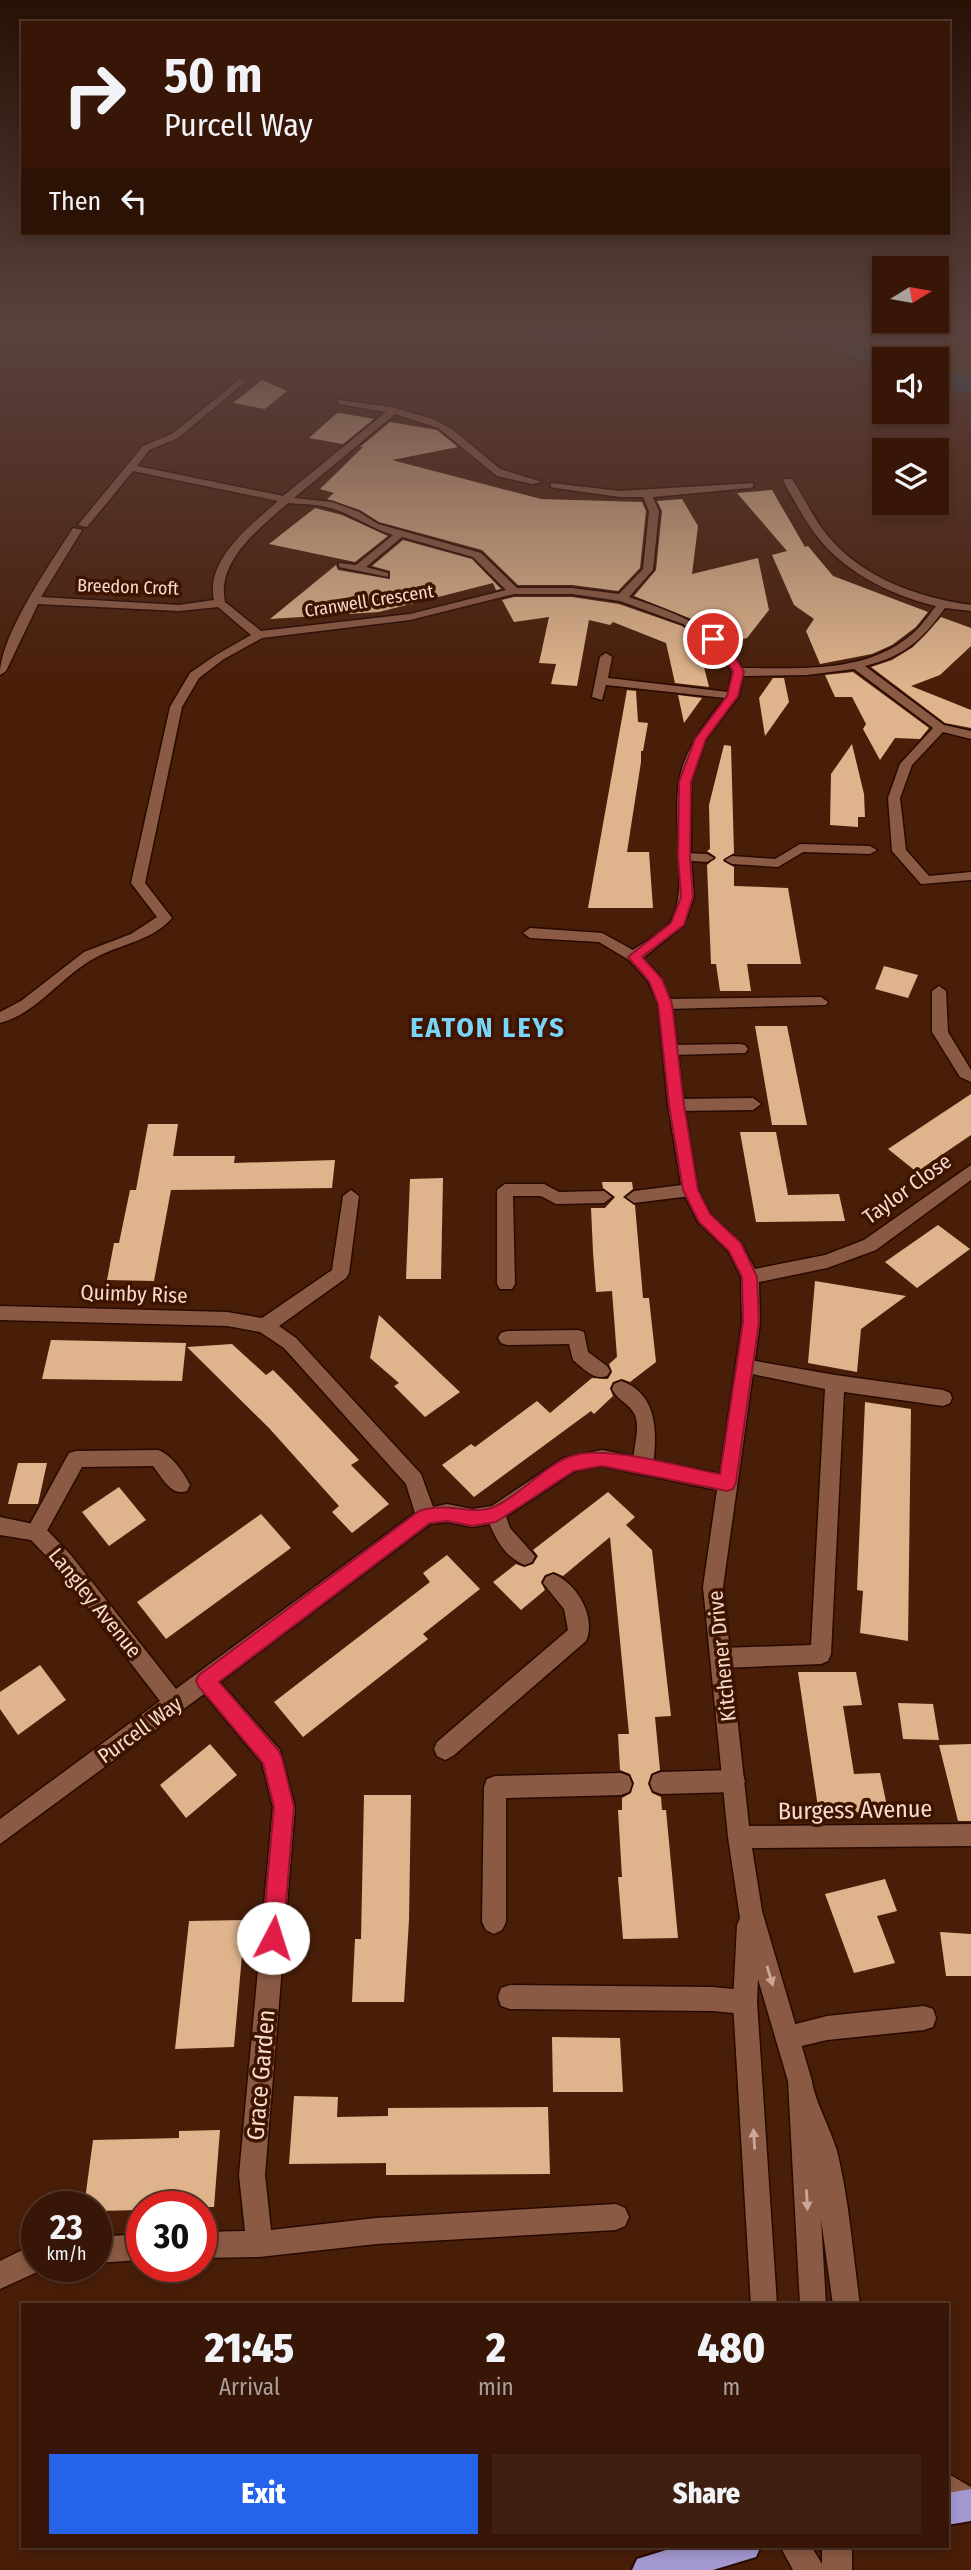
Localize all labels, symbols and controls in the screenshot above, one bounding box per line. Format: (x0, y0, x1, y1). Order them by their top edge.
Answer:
text: 50 m (164, 46, 262, 105)
icon: right (49, 49, 140, 140)
text: Purcell Way (164, 106, 313, 144)
icon: left (115, 182, 153, 220)
text: Then (49, 186, 101, 217)
north arrow (872, 256, 948, 332)
map controls (872, 256, 949, 515)
button: sound (872, 347, 949, 424)
button: layers (872, 438, 949, 515)
street label: Breedon Croft (77, 574, 179, 600)
street label: Cranwell Crescent (303, 580, 435, 622)
pin (683, 609, 743, 669)
icon: arrive (694, 620, 732, 658)
district label: EATON LEYS (410, 1011, 566, 1044)
street label: Taylor Close (858, 1148, 956, 1230)
street label: Quimby Rise (80, 1279, 188, 1309)
street label: Langley Avenue (43, 1543, 147, 1663)
street label: Kitchener Drive (702, 1589, 742, 1723)
street label: Purcell Way (93, 1690, 188, 1769)
street label: Burgess Avenue (778, 1795, 932, 1825)
position arrow (236, 1901, 310, 1975)
one-way arrow (766, 1966, 776, 1987)
street label: Grace Garden (241, 2009, 281, 2141)
one-way arrow (748, 2128, 759, 2150)
one-way arrow (802, 2189, 813, 2211)
speed limit sign: 30 (126, 2191, 217, 2282)
text: 23 (50, 2206, 83, 2248)
text: km/h (46, 2243, 87, 2265)
text: 21:45 (205, 2323, 294, 2373)
text: 2 (486, 2323, 506, 2373)
text: 480 (697, 2323, 765, 2373)
text: Arrival (219, 2373, 280, 2401)
text: min (478, 2373, 514, 2401)
text: m (722, 2373, 740, 2401)
button: Exit (49, 2454, 478, 2534)
button: Share (492, 2454, 921, 2534)

